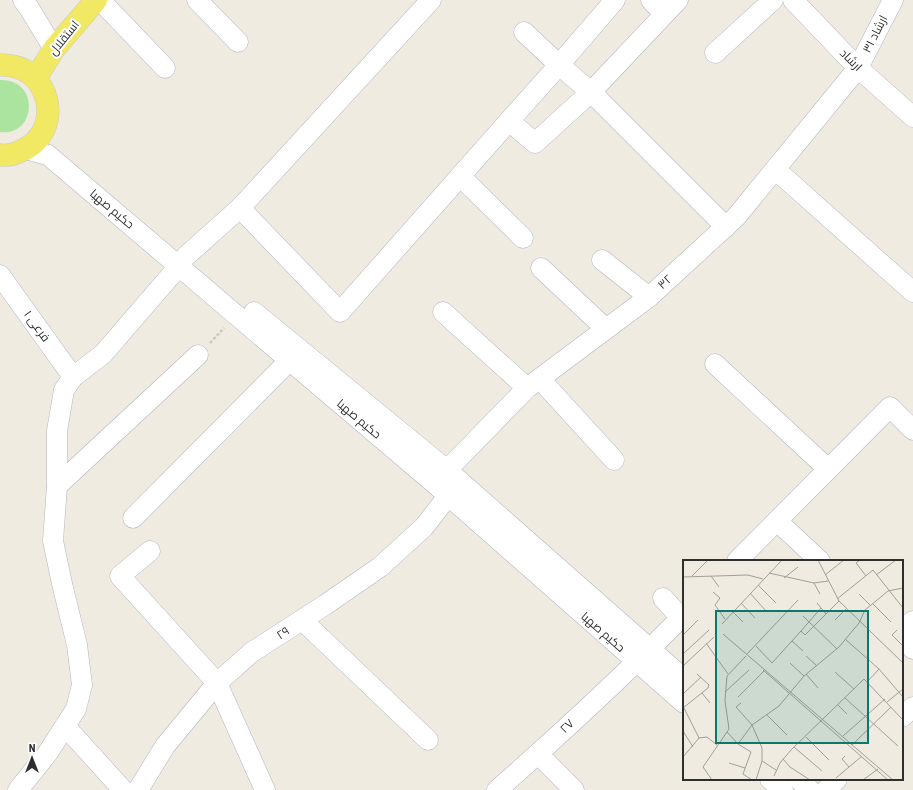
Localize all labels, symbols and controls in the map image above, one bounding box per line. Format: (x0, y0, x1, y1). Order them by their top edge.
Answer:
street label: ارشاد ۳۱ (860, 13, 890, 55)
street label: استقلال (46, 18, 82, 58)
street label: ارشاد (837, 46, 865, 74)
street label: حکیم صهبا (86, 186, 137, 232)
street label: ۳۲ (655, 272, 675, 292)
street label: فرعی ۱ (21, 308, 53, 344)
street label: حکیم صهبا (333, 396, 384, 442)
inset map (683, 560, 903, 780)
street label: حکیم صهبا (578, 609, 628, 656)
street label: ۲۹ (274, 624, 292, 642)
street label: ۲۷ (557, 716, 577, 736)
north arrow (12, 738, 52, 778)
text: N (29, 742, 36, 755)

